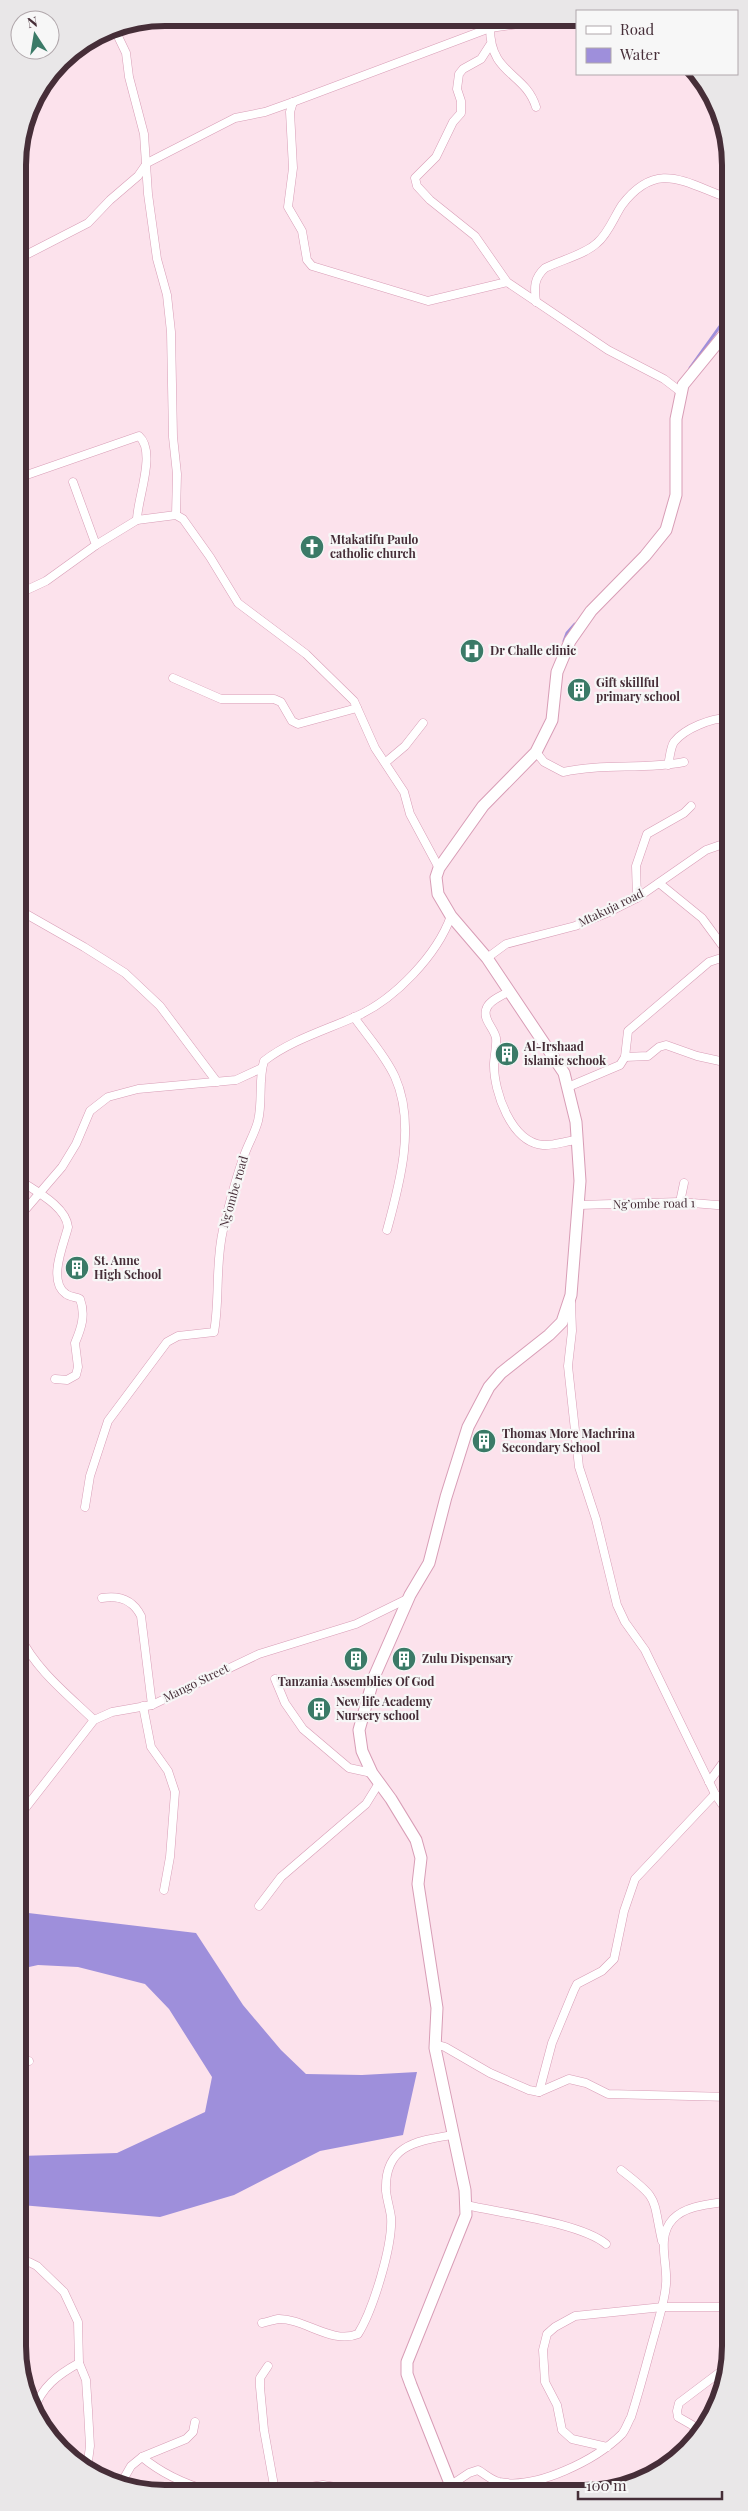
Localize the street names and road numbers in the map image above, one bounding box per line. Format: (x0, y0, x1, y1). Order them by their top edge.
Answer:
street label: Mtakuja road (575, 884, 646, 930)
street label: Ng'ombe road (215, 1154, 251, 1230)
street label: Ng’ombe road 1 (613, 1194, 696, 1212)
street label: Mango Street (160, 1659, 232, 1705)

